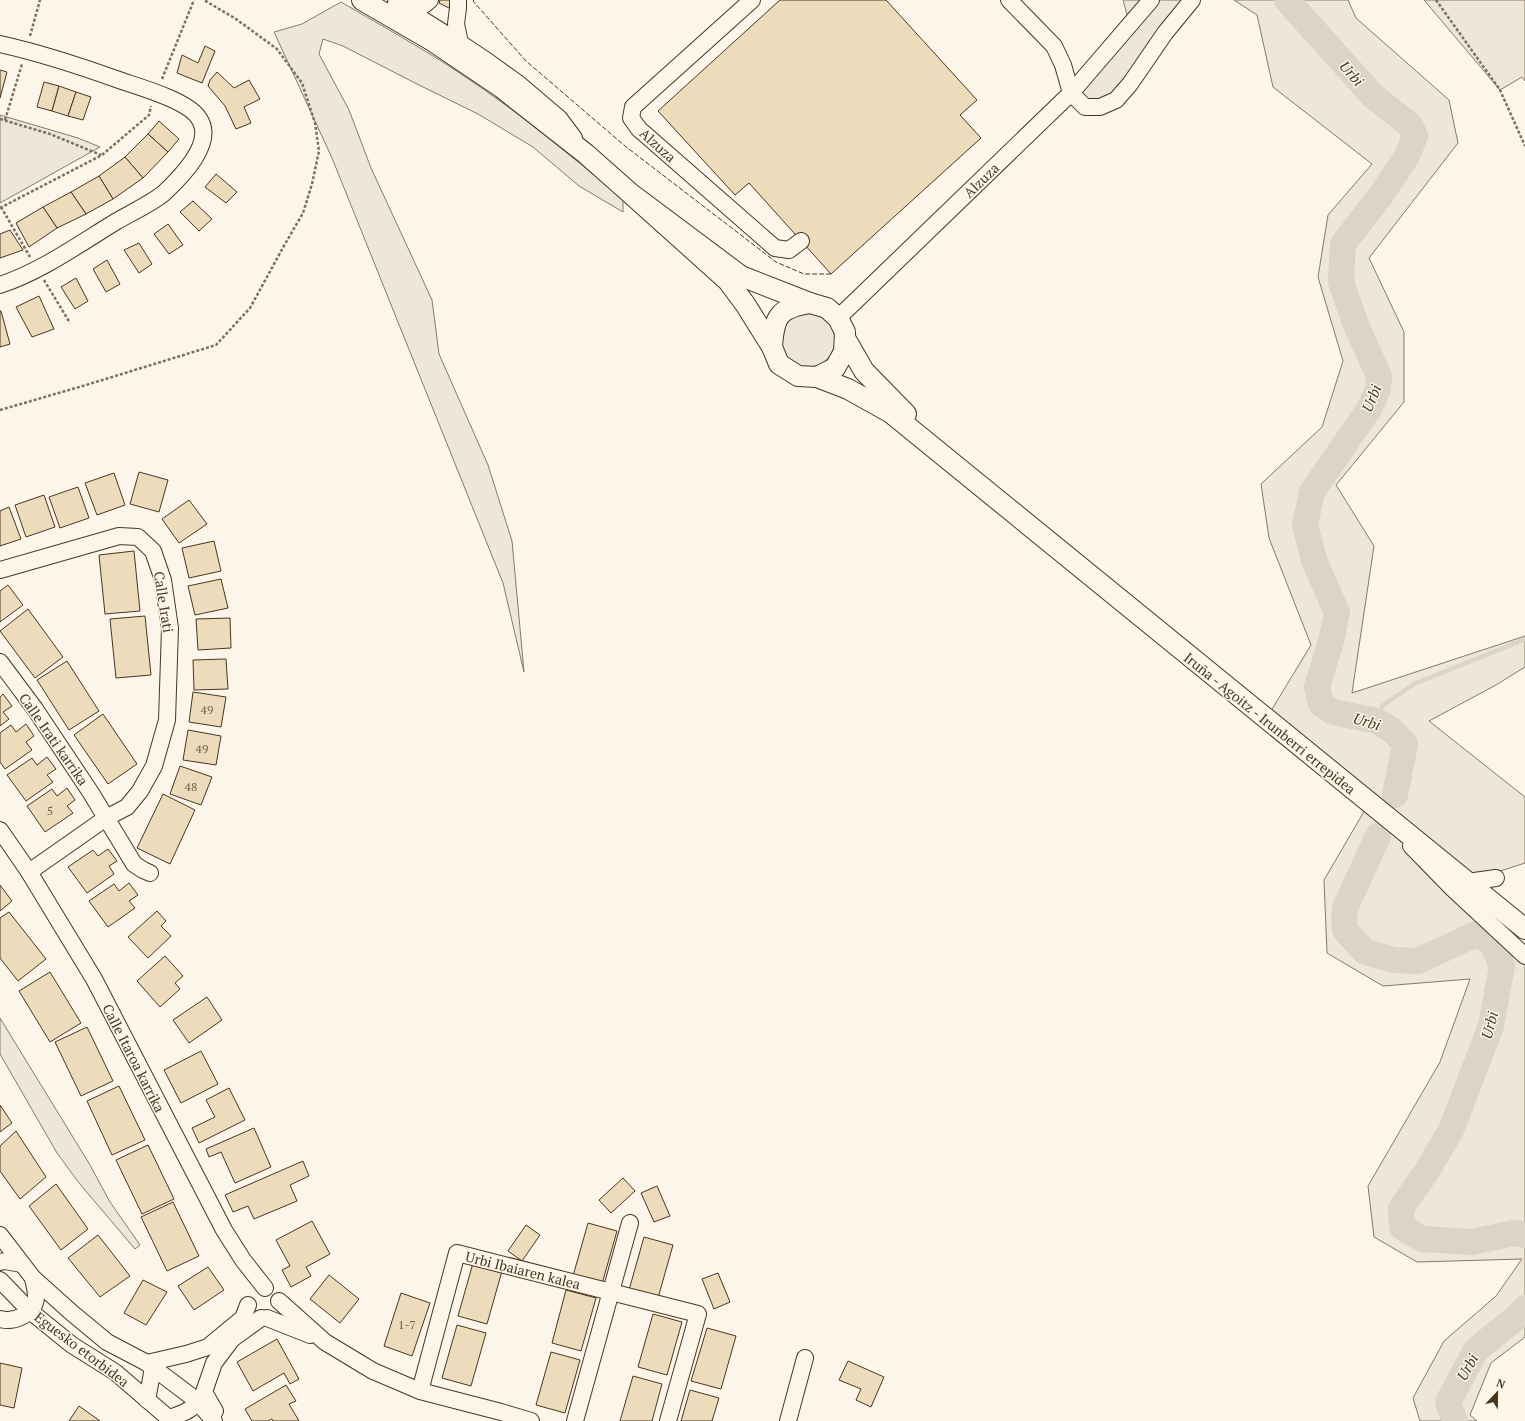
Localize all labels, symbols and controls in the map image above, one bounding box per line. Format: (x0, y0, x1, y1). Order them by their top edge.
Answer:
water label: Urbi (1335, 56, 1369, 91)
street label: Alzuza (636, 124, 680, 166)
street label: Alzuza (959, 158, 1003, 202)
water label: Urbi (1357, 381, 1386, 415)
street label: Calle Irati (150, 570, 178, 634)
street label: Iruña - Agoitz - Irunberri errepidea (1180, 648, 1360, 798)
street label: Calle Irati karrika (15, 689, 93, 789)
house number: 49 (201, 702, 213, 717)
water label: Urbi (1351, 707, 1384, 735)
house number: 49 (196, 741, 208, 756)
house number: 48 (185, 779, 197, 794)
house number: 5 (47, 803, 53, 818)
street label: Calle Itaroa karrika (98, 1001, 170, 1115)
water label: Urbi (1476, 1008, 1502, 1041)
street label: Urbi Ibaiaren kalea (464, 1247, 582, 1293)
street label: Eguesko etorbidea (31, 1307, 133, 1391)
house number: 1-7 (398, 1317, 416, 1332)
water label: Urbi (1452, 1349, 1483, 1384)
north arrow (1477, 1373, 1517, 1413)
text: N (1494, 1376, 1508, 1392)

